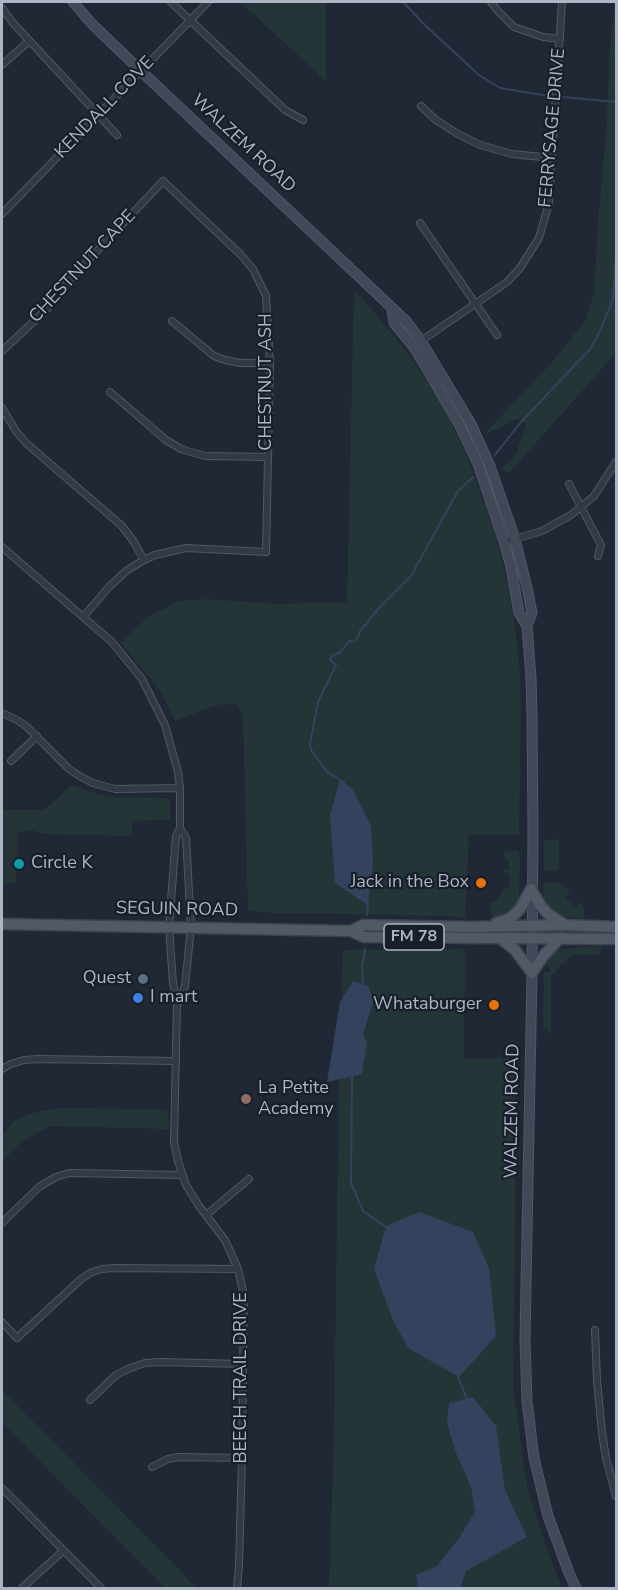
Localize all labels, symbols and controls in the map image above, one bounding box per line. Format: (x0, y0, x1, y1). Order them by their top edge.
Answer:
street label: FERRYSAGE DRIVE (535, 48, 571, 208)
street label: KENDALL COVE (51, 52, 159, 164)
street label: WALZEM ROAD (186, 90, 300, 198)
street label: CHESTNUT CAPE (25, 206, 141, 328)
street label: CHESTNUT ASH (256, 313, 278, 451)
place label: Circle K (31, 853, 93, 875)
marker: Circle K (12, 857, 26, 871)
place label: Jack in the Box (350, 872, 469, 894)
marker: Jack in the Box (474, 876, 488, 890)
street label: SEGUIN ROAD (116, 898, 238, 922)
road number: FM 78 (384, 924, 444, 950)
place label: Quest (83, 968, 131, 990)
marker: Quest (136, 972, 150, 986)
place label: I mart (150, 987, 197, 1009)
marker: I mart (131, 991, 145, 1005)
place label: Whataburger (373, 994, 482, 1016)
marker: Whataburger (487, 998, 501, 1012)
street label: WALZEM ROAD (501, 1043, 525, 1179)
place label: La Petite Academy (258, 1078, 333, 1120)
marker: La Petite Academy (239, 1092, 253, 1106)
street label: BEECH TRAIL DRIVE (231, 1292, 253, 1464)

